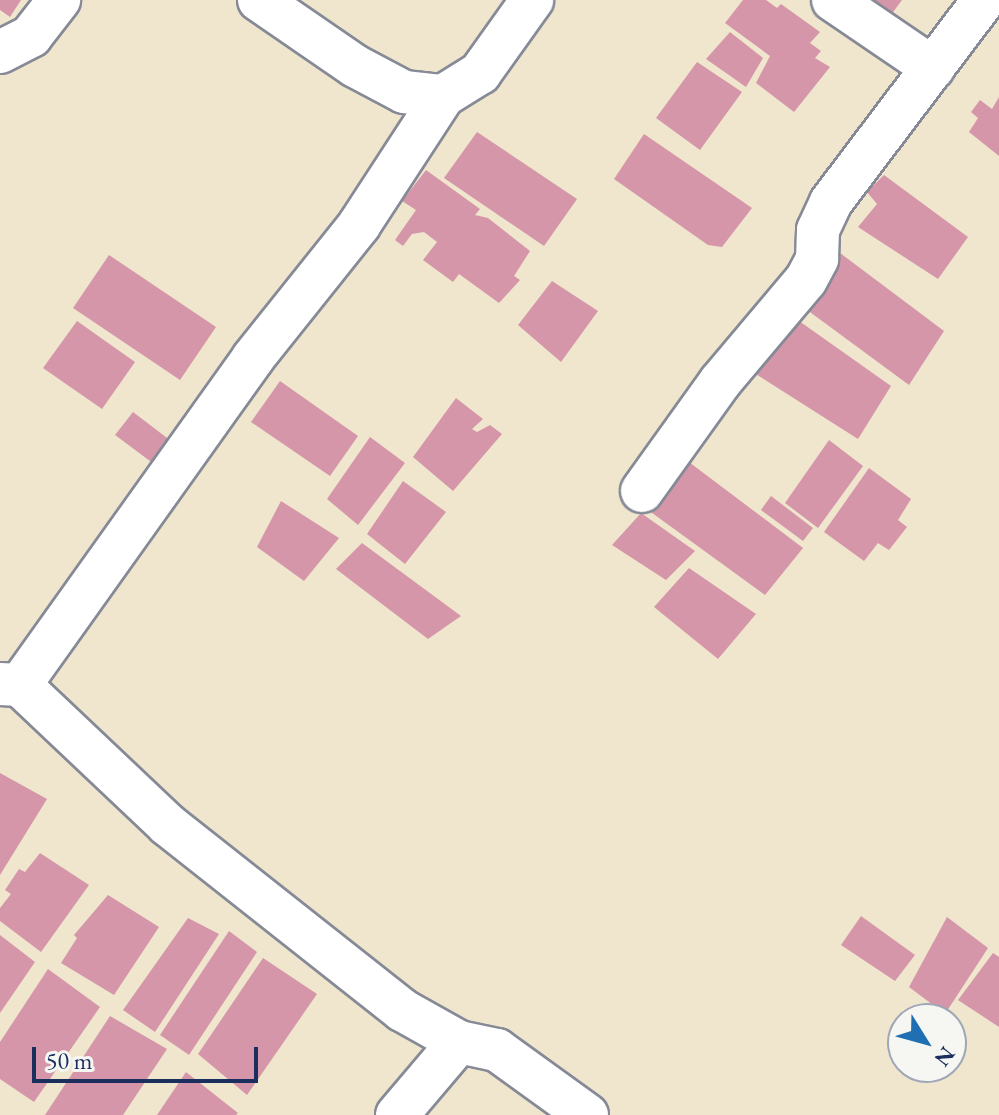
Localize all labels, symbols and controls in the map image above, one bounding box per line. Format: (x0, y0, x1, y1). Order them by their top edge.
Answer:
north arrow (887, 1003, 967, 1083)
scale bar (36, 1031, 262, 1081)
text: N (928, 1041, 962, 1072)
text: 50 m (46, 1045, 93, 1076)

